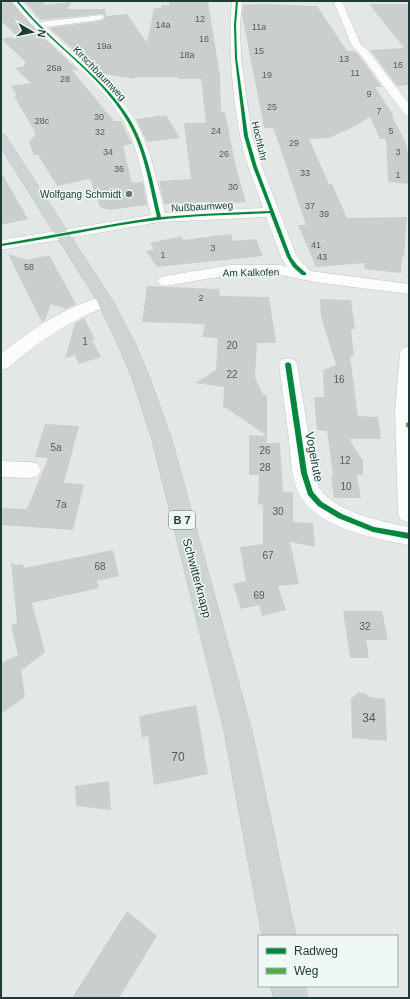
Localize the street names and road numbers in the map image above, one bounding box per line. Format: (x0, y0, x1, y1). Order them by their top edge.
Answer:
street label: Kirschbaumweg (71, 44, 128, 103)
street label: Hochfuhr (250, 120, 270, 163)
street label: Nußbaumweg (171, 199, 233, 214)
street label: Am Kalkofen (223, 267, 279, 278)
street label: Vogelrute (302, 431, 326, 484)
road number: B 7 (169, 511, 195, 529)
street label: Schwitterknapp (180, 537, 214, 620)

